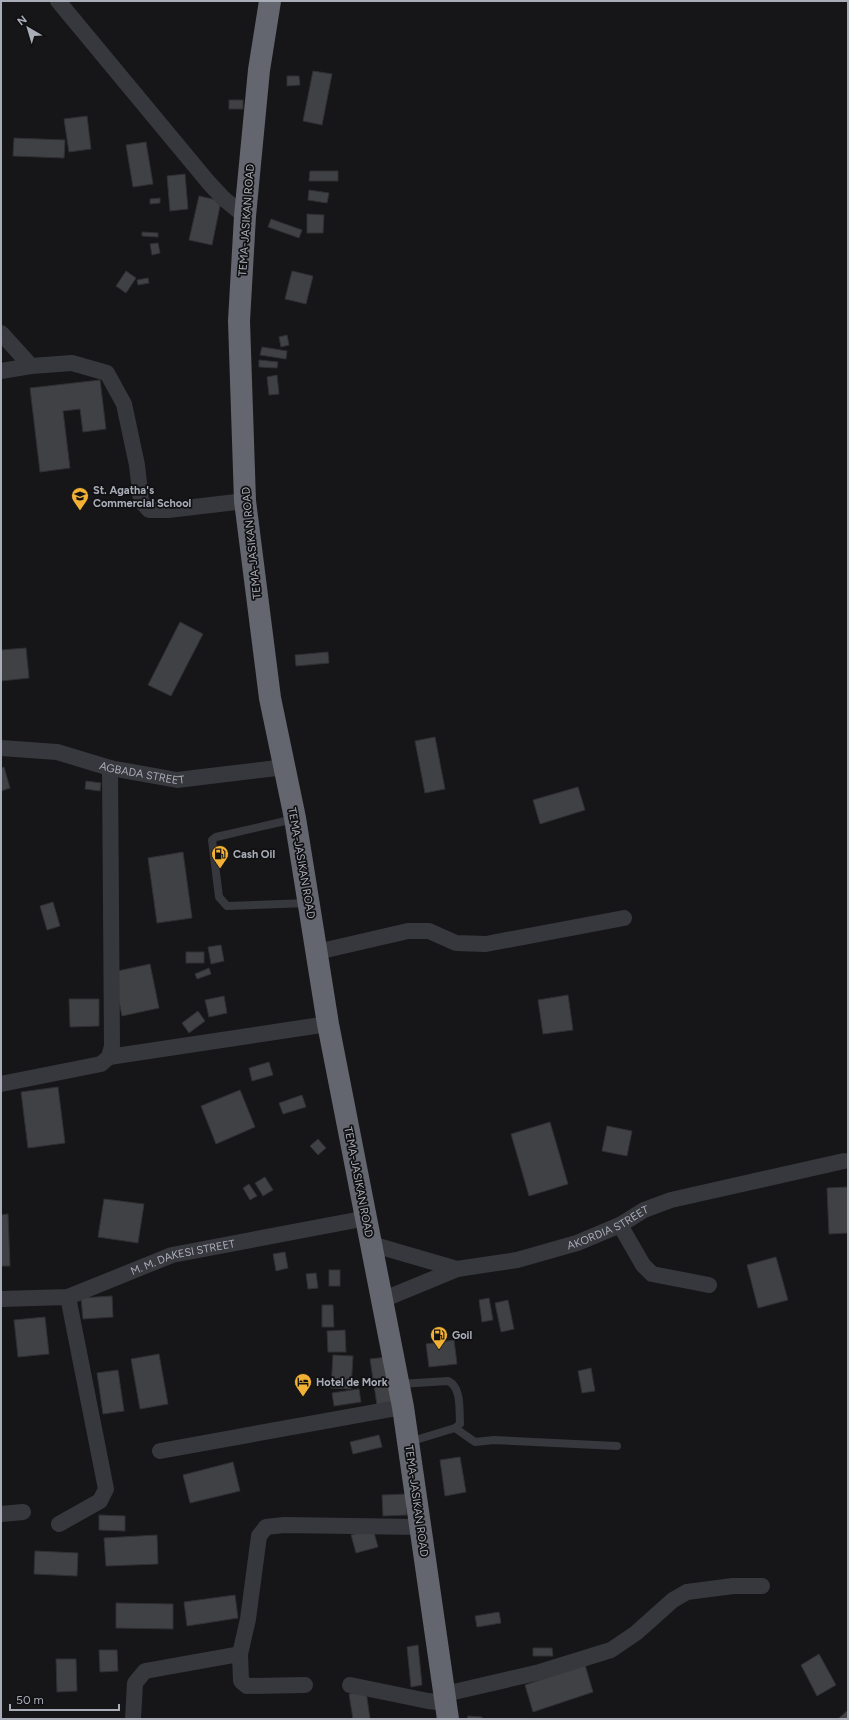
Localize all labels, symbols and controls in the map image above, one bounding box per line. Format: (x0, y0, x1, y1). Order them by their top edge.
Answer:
north arrow (8, 8, 48, 48)
text: N (15, 13, 30, 28)
street label: TEMA-JASIKAN ROAD (236, 163, 257, 277)
place label: St. Agatha's Commercial School (93, 484, 192, 510)
school or university icon: St. Agatha's Commercial School (70, 486, 90, 511)
street label: TEMA-JASIKAN ROAD (239, 486, 264, 600)
street label: AGBADA STREET (98, 759, 185, 787)
street label: TEMA-JASIKAN ROAD (285, 807, 318, 920)
fuel station icon: Cash Oil (210, 844, 230, 869)
place label: Cash Oil (233, 848, 275, 861)
street label: TEMA-JASIKAN ROAD (341, 1126, 376, 1239)
street label: AKORDIA STREET (566, 1203, 650, 1253)
street label: M. M. DAKESI STREET (129, 1237, 236, 1278)
fuel station icon: Goil (429, 1325, 449, 1350)
place label: Goil (452, 1329, 472, 1342)
hotel icon: Hotel de Mork (293, 1372, 313, 1397)
place label: Hotel de Mork (316, 1376, 388, 1389)
street label: TEMA-JASIKAN ROAD (402, 1444, 431, 1558)
scale bar (10, 1686, 119, 1712)
text: 50 m (16, 1693, 44, 1707)

